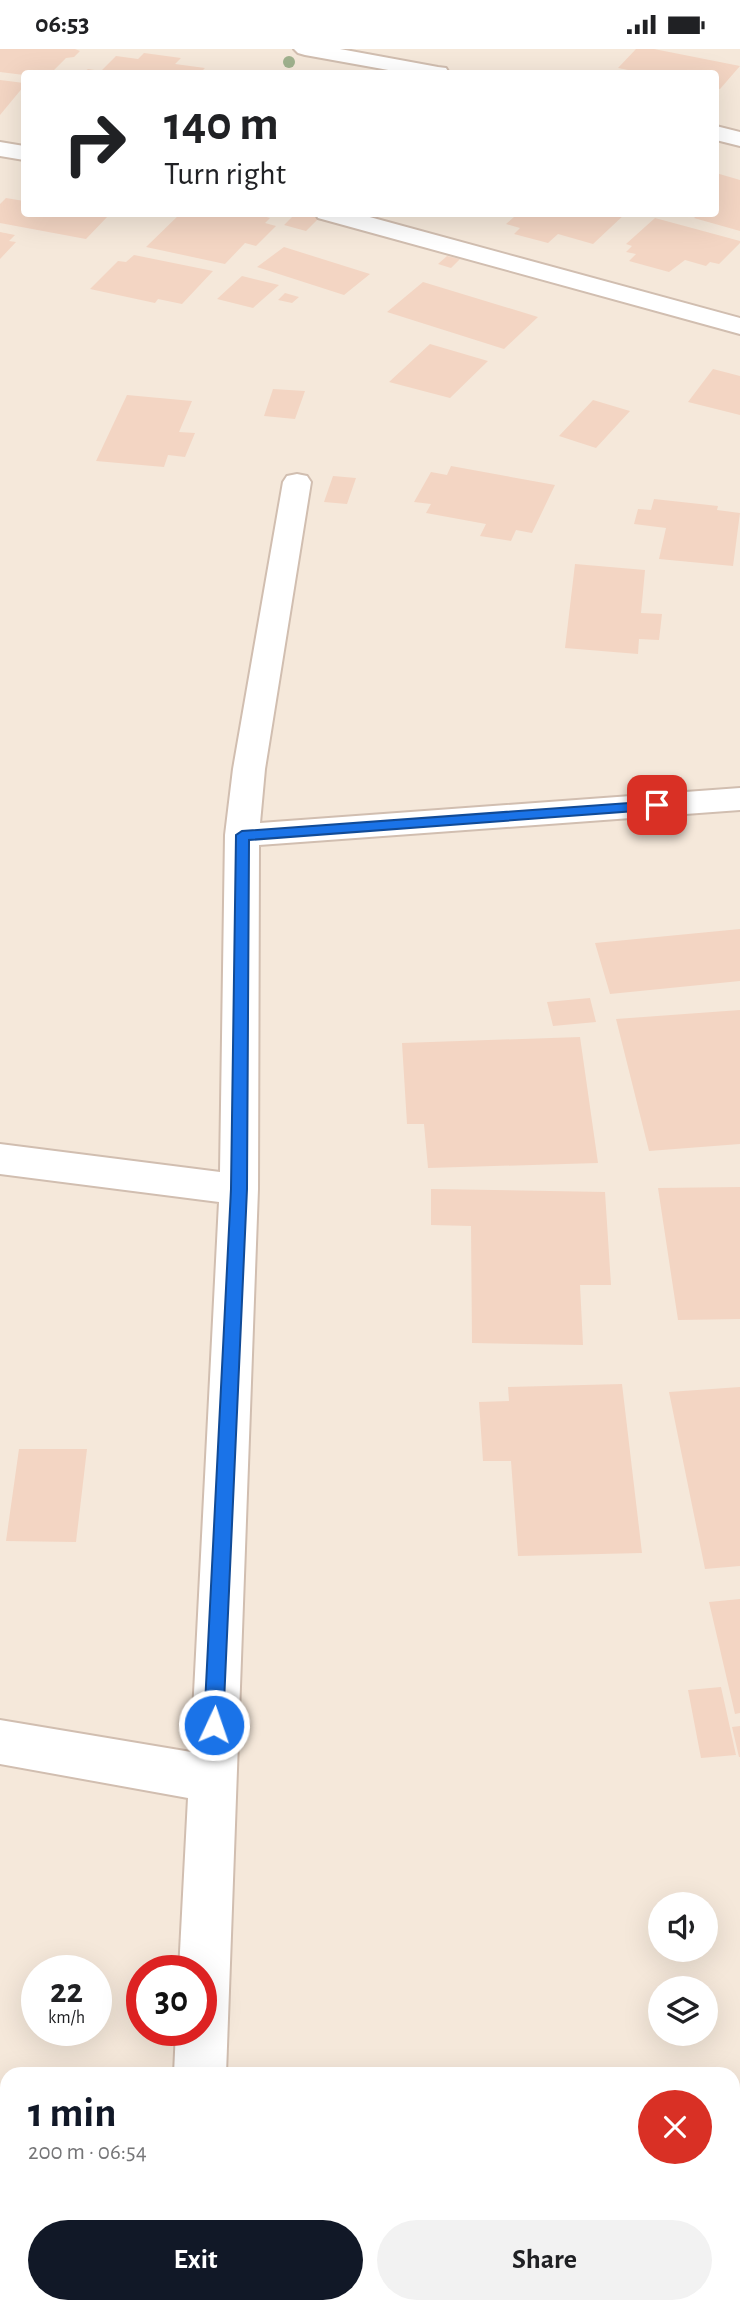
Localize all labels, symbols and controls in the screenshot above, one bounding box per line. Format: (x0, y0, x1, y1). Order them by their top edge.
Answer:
text: 06:53 (35, 11, 90, 37)
icon: right (49, 98, 140, 189)
text: 140 m (164, 100, 279, 149)
text: Turn right (164, 158, 286, 190)
pin (627, 775, 687, 835)
icon: arrive (638, 786, 676, 824)
position arrow (177, 1688, 251, 1762)
map controls (648, 1892, 718, 2046)
button: sound (648, 1892, 718, 1962)
speed limit sign: 30 (126, 1955, 217, 2046)
text: 22 (50, 1974, 83, 2009)
button: layers (648, 1976, 718, 2046)
text: km/h (48, 2009, 85, 2027)
button: close (638, 2090, 712, 2164)
text: 1 min (28, 2092, 117, 2134)
text: 200 m · 06:54 (28, 2141, 147, 2164)
button: Exit (28, 2220, 363, 2300)
button: Share (377, 2220, 712, 2300)

